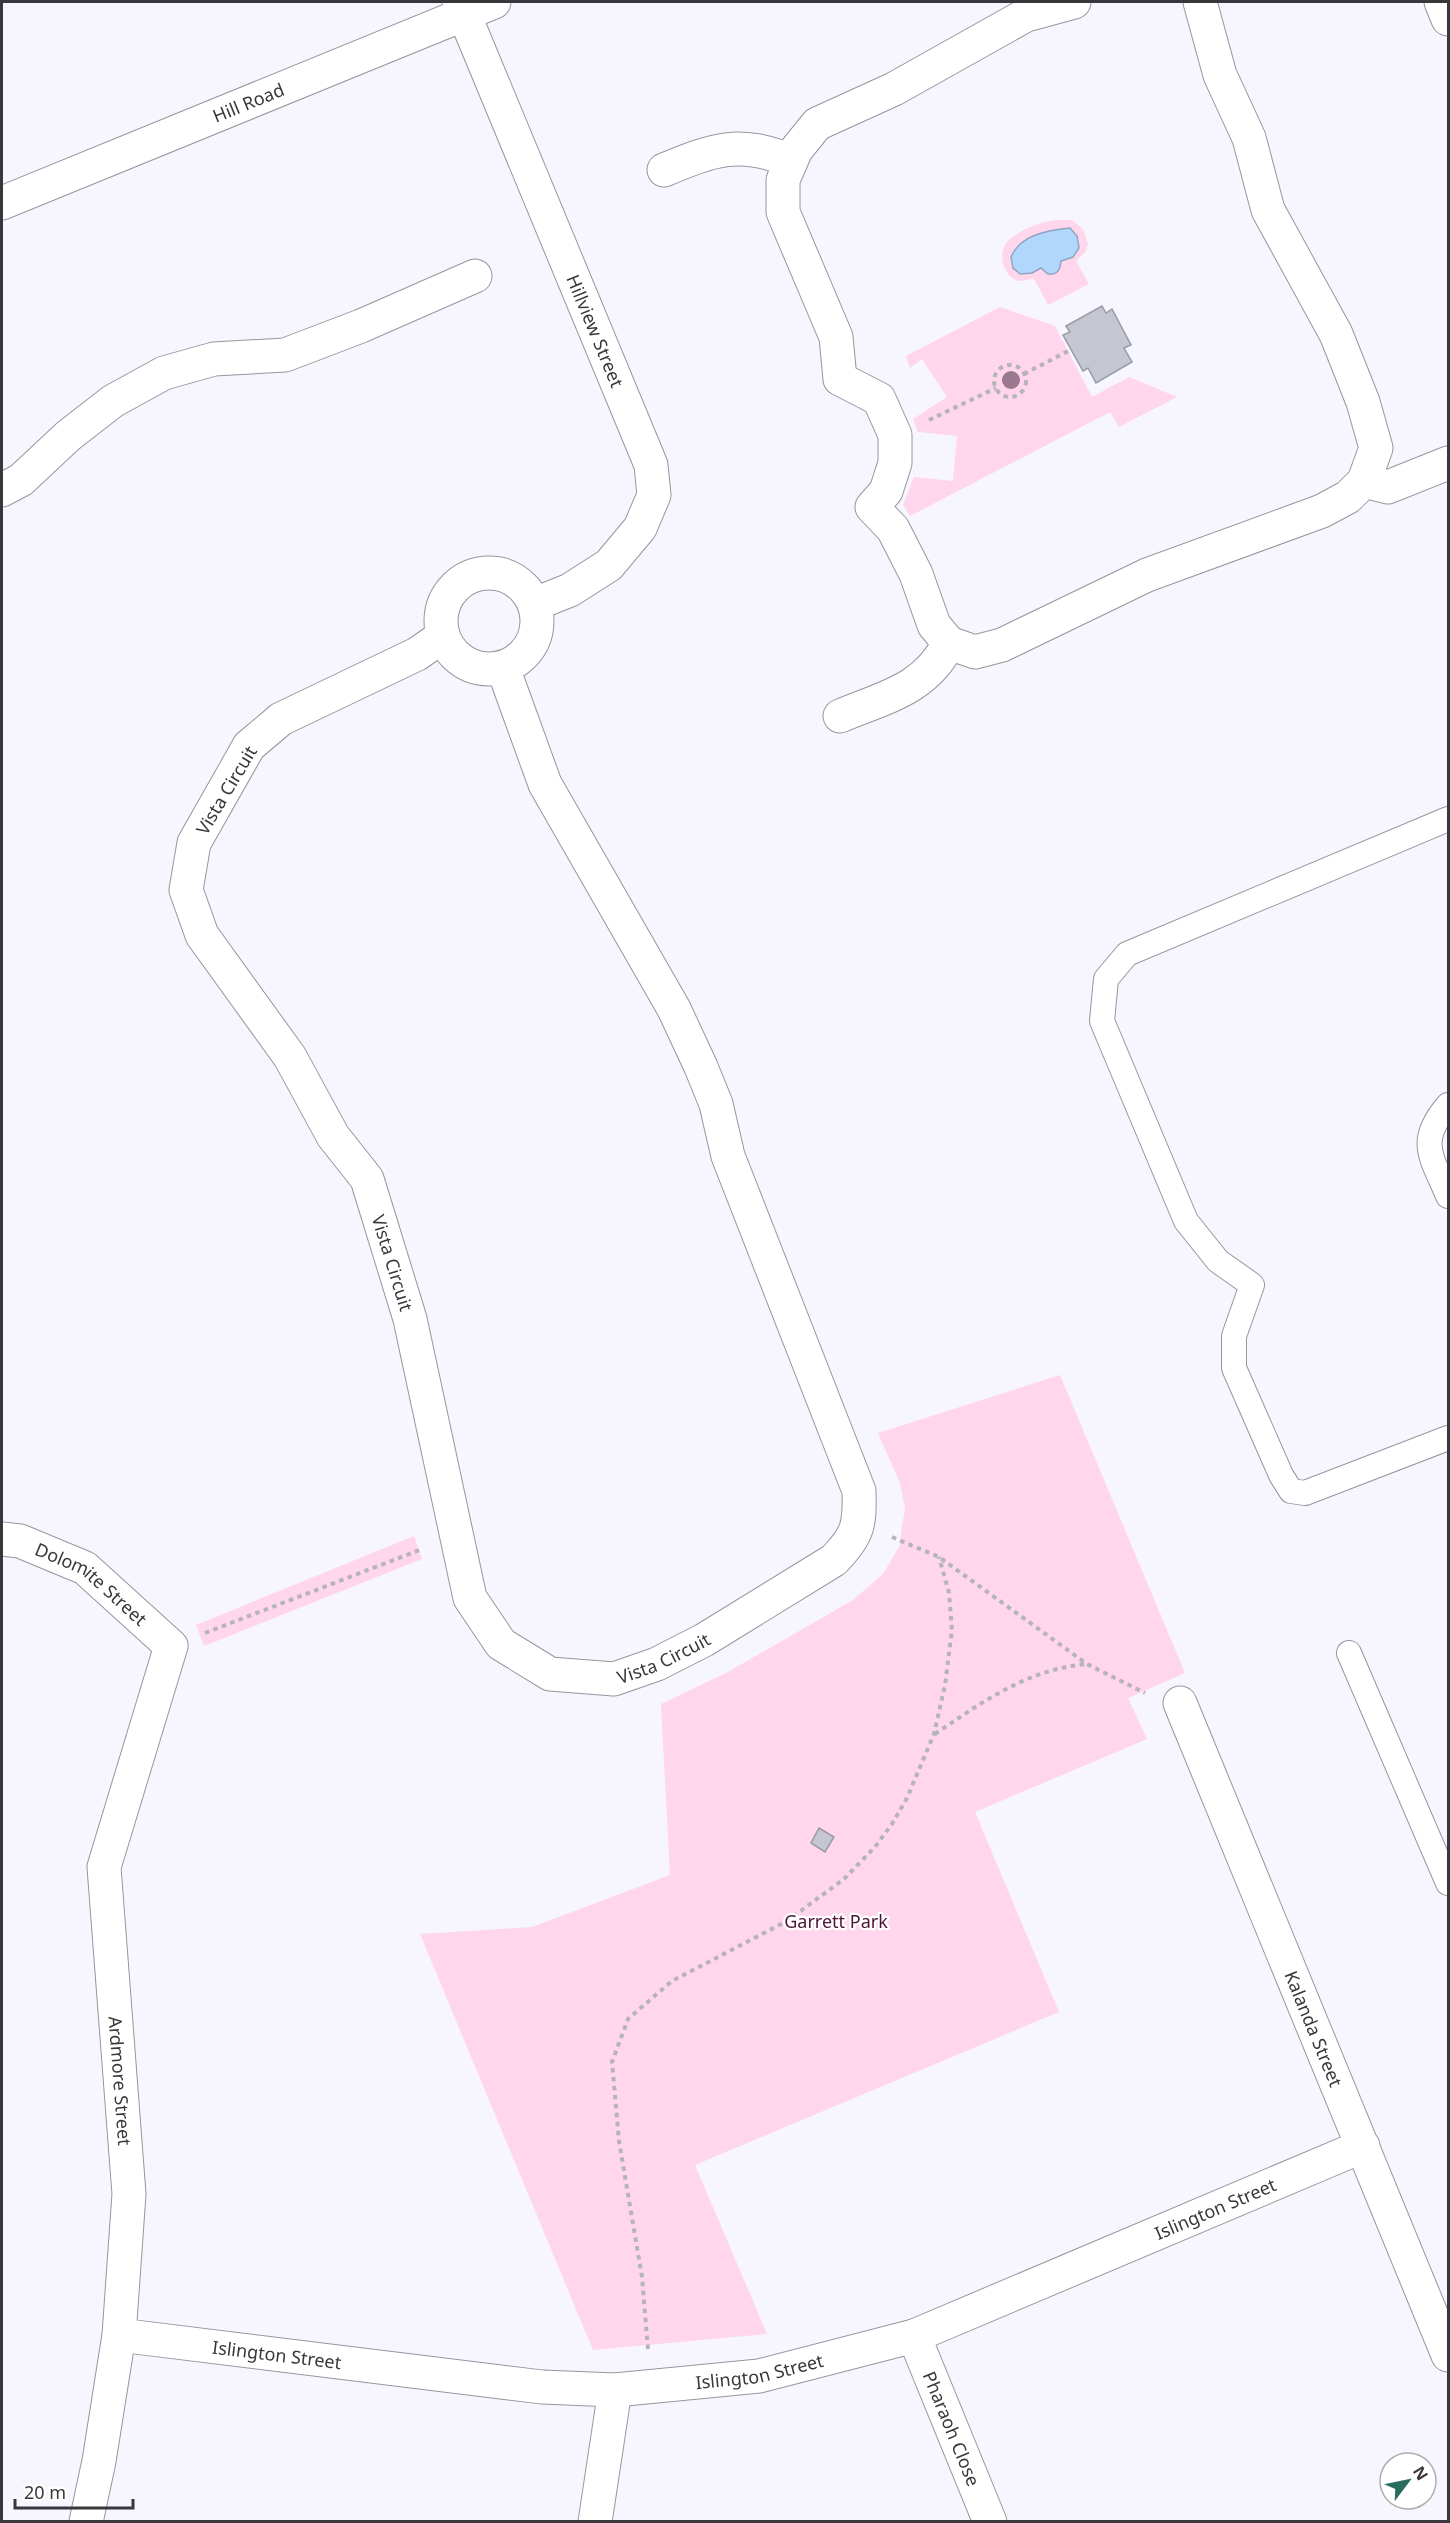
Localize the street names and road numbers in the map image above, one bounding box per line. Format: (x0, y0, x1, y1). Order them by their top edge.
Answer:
street label: Hill Road (209, 77, 288, 128)
street label: Hillview Street (561, 271, 630, 391)
street label: Vista Circuit (190, 741, 262, 839)
street label: Vista Circuit (367, 1212, 419, 1314)
street label: Dolomite Street (32, 1537, 153, 1631)
street label: Vista Circuit (614, 1627, 715, 1689)
street label: Kalanda Street (1279, 1967, 1349, 2091)
street label: Ardmore Street (103, 2015, 137, 2147)
street label: Islington Street (1151, 2172, 1280, 2245)
street label: Islington Street (211, 2335, 343, 2374)
street label: Islington Street (694, 2348, 826, 2394)
street label: Pharaoh Close (918, 2368, 986, 2489)

